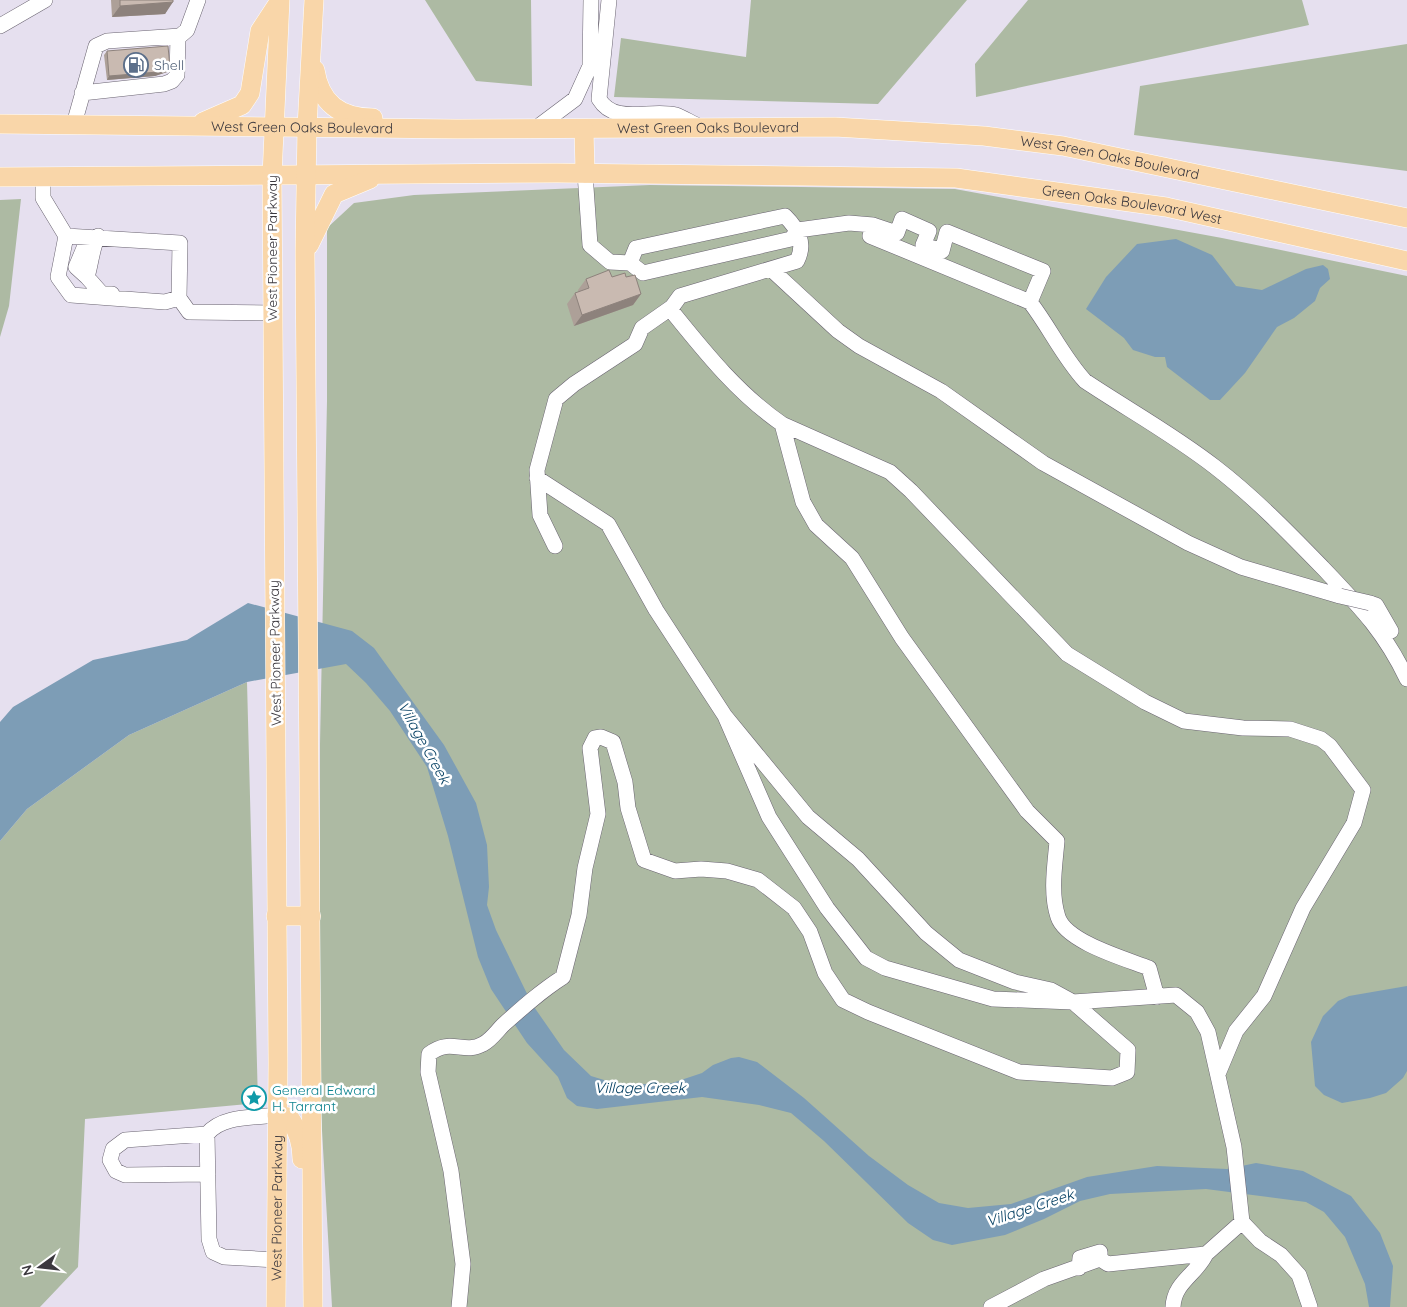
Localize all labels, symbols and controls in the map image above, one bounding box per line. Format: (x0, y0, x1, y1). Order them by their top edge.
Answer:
fuel station icon: Shell (123, 52, 149, 78)
place label: Shell (154, 56, 184, 74)
street label: West Green Oaks Boulevard (211, 117, 393, 137)
street label: West Green Oaks Boulevard (617, 118, 799, 137)
street label: West Green Oaks Boulevard (1019, 132, 1201, 183)
street label: West Pioneer Parkway (263, 175, 281, 321)
street label: Green Oaks Boulevard West (1041, 181, 1224, 228)
street label: West Pioneer Parkway (265, 580, 285, 726)
water label: Village Creek (394, 698, 456, 789)
water label: Village Creek (594, 1078, 687, 1097)
place label: General Edward H. Tarrant (272, 1081, 375, 1115)
place icon: General Edward H. Tarrant (241, 1085, 267, 1111)
street label: West Pioneer Parkway (267, 1135, 286, 1281)
water label: Village Creek (984, 1184, 1078, 1231)
north arrow (15, 1242, 65, 1292)
text: N (17, 1263, 37, 1278)

